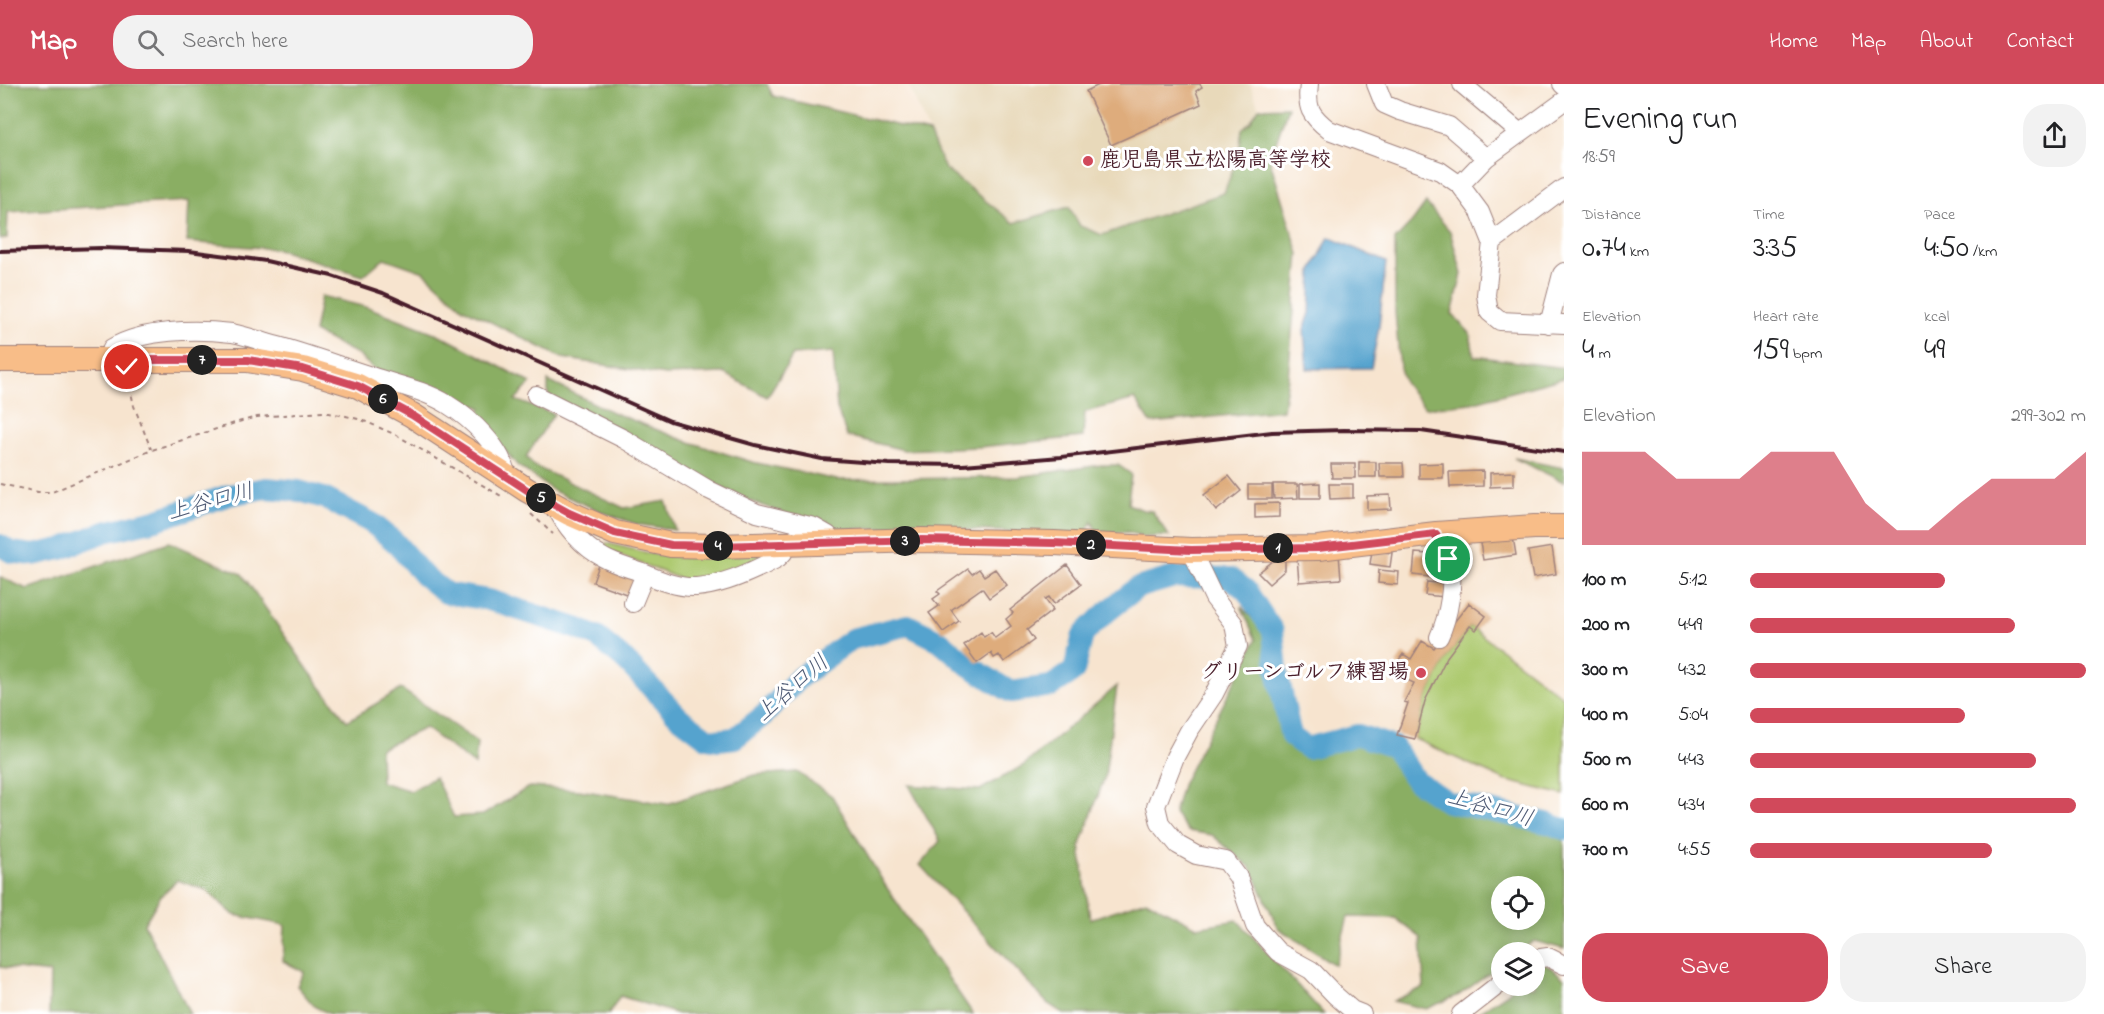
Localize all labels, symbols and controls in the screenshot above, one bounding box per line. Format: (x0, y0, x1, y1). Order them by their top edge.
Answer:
search box (113, 15, 533, 69)
text: Map (30, 22, 77, 63)
icon: search (134, 26, 167, 59)
text: Search here (182, 26, 288, 58)
text: Home (1769, 27, 1818, 57)
text: Map (1851, 27, 1886, 57)
text: About (1919, 27, 1973, 57)
text: Contact (2006, 27, 2074, 57)
text: Evening run (1582, 96, 1737, 144)
button: share (2023, 104, 2086, 167)
text: 18:59 (1582, 143, 1615, 172)
place label: 鹿児島県立松陽高等学校 (1100, 146, 1331, 176)
marker: 鹿児島県立松陽高等学校 (1081, 154, 1095, 168)
text: Distance (1582, 203, 1641, 227)
text: Time (1753, 203, 1785, 227)
text: Pace (1924, 203, 1955, 227)
text: 0.74 (1582, 227, 1626, 271)
text: 3:35 (1753, 227, 1798, 271)
text: 4:50 (1924, 227, 1969, 271)
text: km (1626, 240, 1649, 264)
text: /km (1969, 240, 1997, 264)
text: Elevation (1582, 305, 1641, 329)
text: Heart rate (1753, 305, 1819, 329)
text: kcal (1924, 305, 1949, 329)
text: 4 (1582, 329, 1594, 373)
text: 159 (1753, 329, 1789, 373)
text: 49 (1924, 329, 1945, 373)
pin (101, 341, 152, 392)
text: m (1594, 342, 1611, 366)
text: bpm (1789, 342, 1822, 366)
pin: 7 (187, 345, 217, 375)
text: 7 (199, 348, 205, 372)
icon: check (110, 350, 143, 383)
pin: 6 (368, 384, 398, 414)
text: 6 (379, 387, 387, 411)
text: Elevation (1582, 402, 1656, 431)
text: 299–302 m (2011, 402, 2086, 431)
water label: 上谷口川 (164, 476, 258, 530)
pin: 5 (526, 483, 556, 513)
text: 5 (536, 486, 546, 510)
pin: 3 (890, 526, 920, 556)
text: 3 (902, 529, 908, 553)
pin: 2 (1076, 530, 1106, 560)
pin: 4 (703, 531, 733, 561)
text: 2 (1087, 533, 1095, 557)
pin: 1 (1263, 533, 1293, 563)
pin (1422, 533, 1473, 584)
text: 4 (715, 534, 721, 558)
text: 1 (1275, 536, 1281, 560)
icon: arrive (1431, 542, 1464, 575)
text: 100 m (1582, 566, 1626, 595)
text: 5:12 (1678, 566, 1707, 595)
text: 200 m (1582, 611, 1630, 640)
text: 4:49 (1678, 611, 1702, 640)
water label: 上谷口川 (749, 648, 837, 730)
text: 300 m (1582, 656, 1628, 685)
text: 4:32 (1678, 656, 1706, 685)
place label: グリーンゴルフ練習場 (1201, 658, 1409, 688)
marker: グリーンゴルフ練習場 (1414, 666, 1428, 680)
text: 400 m (1582, 701, 1628, 730)
text: 5:04 (1678, 701, 1708, 730)
text: 500 m (1582, 746, 1631, 775)
text: 4:43 (1678, 746, 1704, 775)
water label: 上谷口川 (1443, 781, 1537, 837)
text: 600 m (1582, 791, 1629, 820)
text: 4:34 (1678, 791, 1704, 820)
text: 700 m (1582, 836, 1628, 865)
text: 4:55 (1678, 836, 1711, 865)
map controls (1491, 876, 1545, 996)
button: locate (1491, 876, 1545, 930)
button: Save (1582, 933, 1828, 1002)
button: Share (1840, 933, 2086, 1002)
button: layers (1491, 942, 1545, 996)

